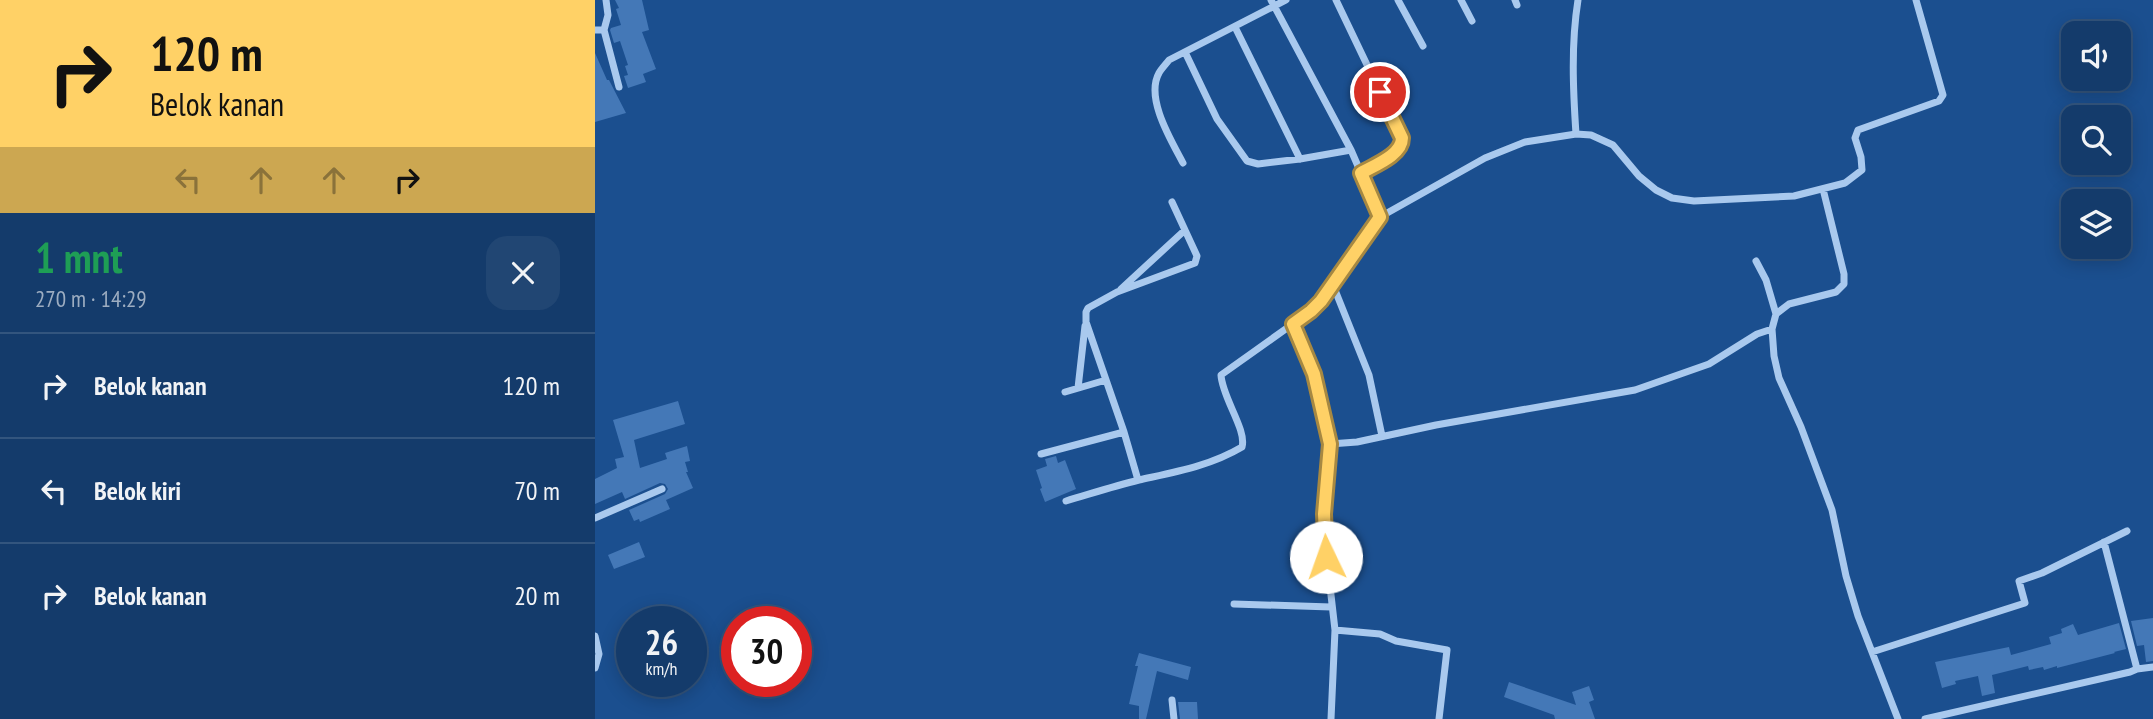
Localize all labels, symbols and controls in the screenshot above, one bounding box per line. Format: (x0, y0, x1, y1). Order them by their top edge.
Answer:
text: 120 m (150, 21, 263, 85)
map controls (2061, 21, 2131, 259)
button: sound (2061, 21, 2131, 91)
icon: right (35, 28, 126, 119)
pin (1350, 62, 1410, 122)
icon: arrive (1361, 73, 1399, 111)
text: Belok kanan (150, 83, 284, 125)
button: search (2061, 105, 2131, 175)
icon: left (169, 161, 207, 199)
icon: ahead (242, 161, 280, 199)
icon: ahead (315, 161, 353, 199)
icon: right (388, 161, 426, 199)
button: layers (2061, 189, 2131, 259)
text: 1 mnt (35, 230, 123, 285)
button: close (486, 236, 560, 310)
text: 270 m · 14:29 (35, 284, 147, 313)
icon: right (35, 367, 73, 405)
text: Belok kanan (94, 369, 207, 402)
text: 120 m (502, 369, 560, 402)
icon: left (35, 472, 73, 510)
text: Belok kiri (94, 474, 181, 507)
text: 70 m (514, 474, 560, 507)
position arrow (1289, 520, 1363, 594)
icon: right (35, 577, 73, 615)
text: Belok kanan (94, 579, 207, 612)
text: 20 m (514, 579, 560, 612)
speed limit sign: 30 (721, 606, 812, 697)
text: 26 (645, 619, 678, 665)
text: km/h (646, 657, 677, 680)

